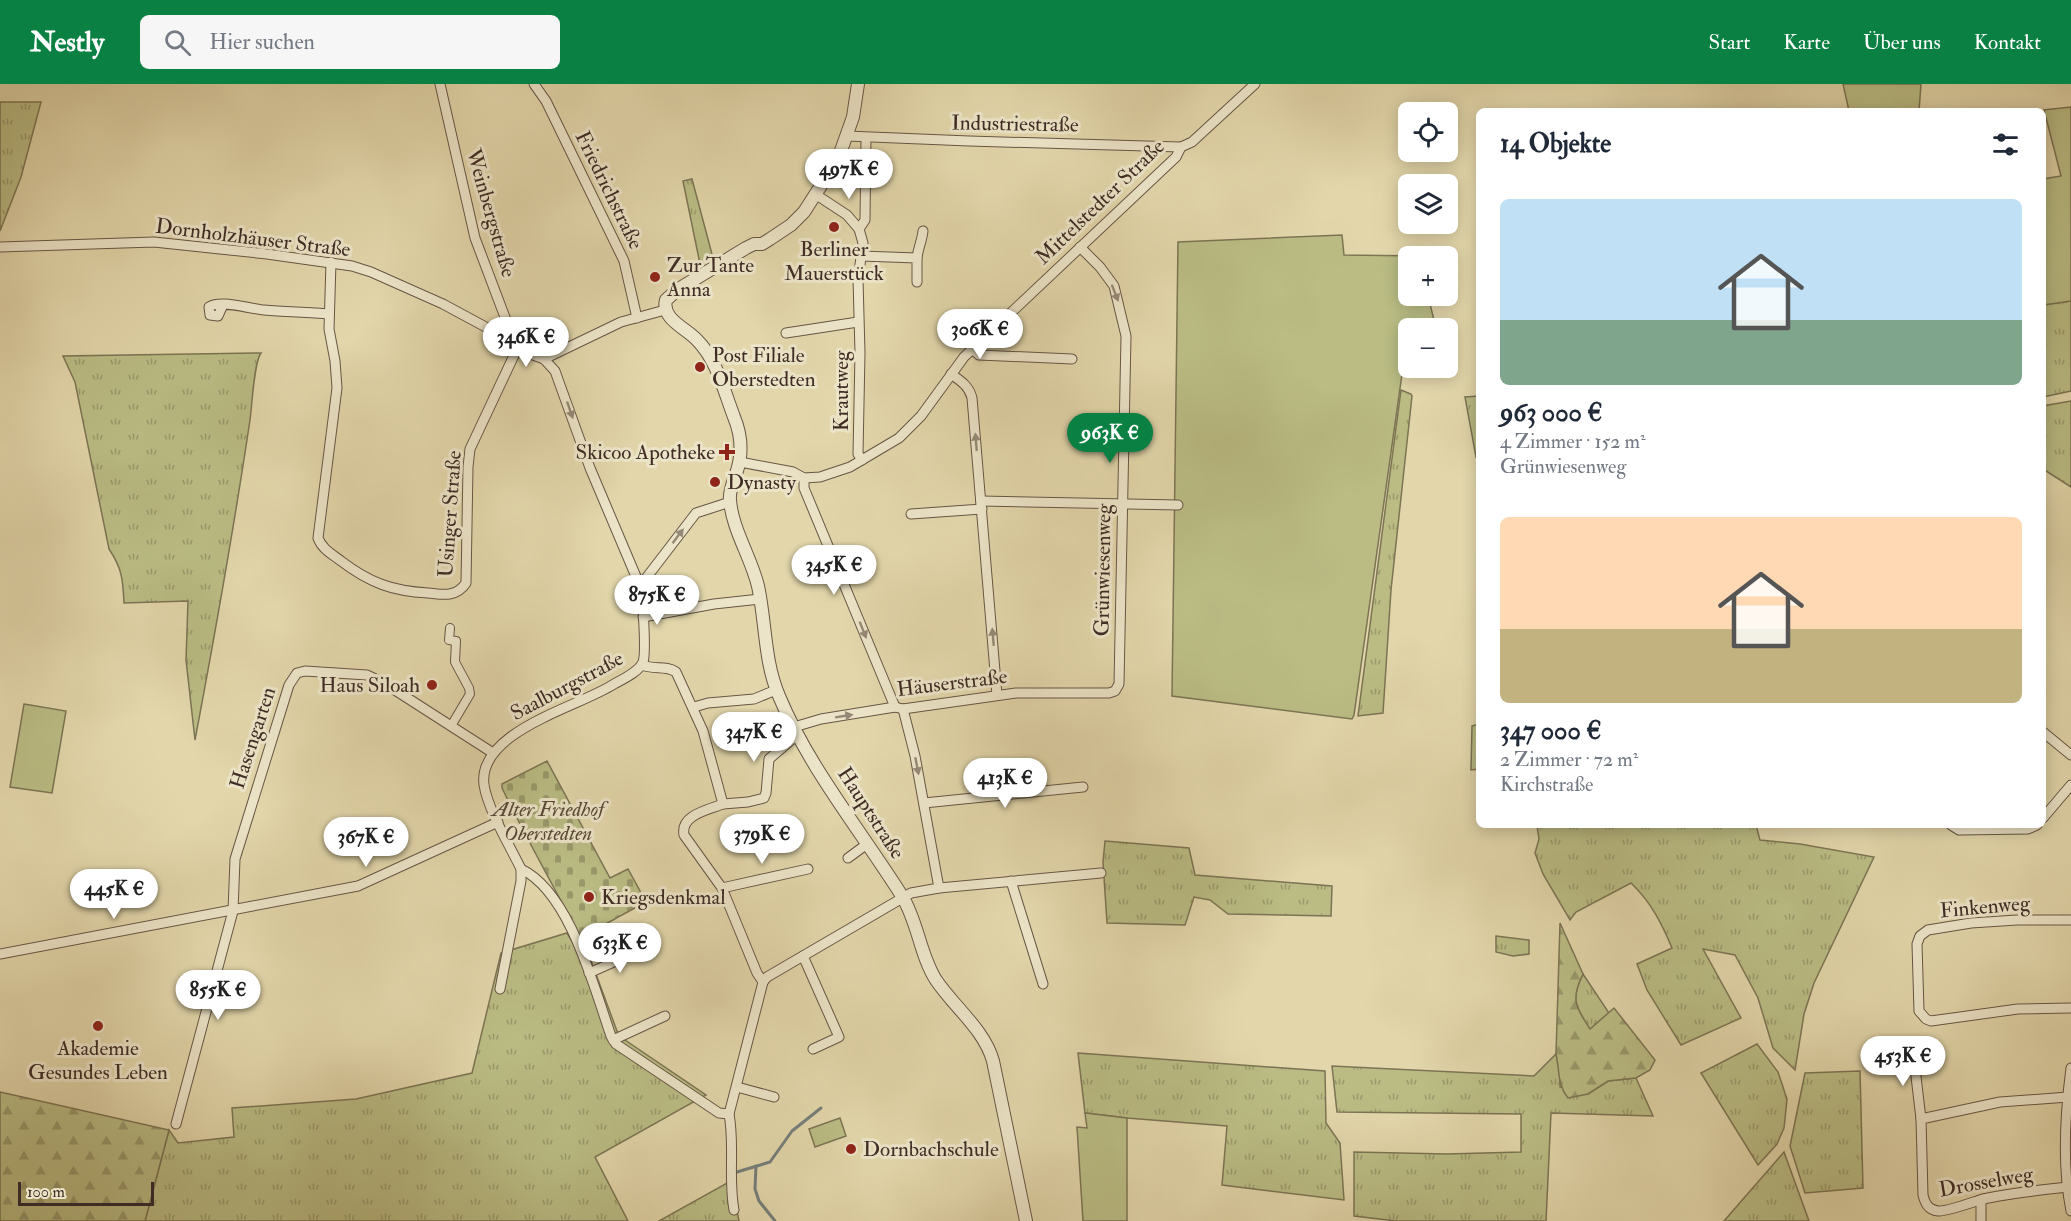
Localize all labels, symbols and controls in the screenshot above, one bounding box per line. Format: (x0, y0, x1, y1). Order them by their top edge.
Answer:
search box (140, 15, 560, 69)
text: Nestly (30, 25, 104, 60)
icon: search (161, 26, 194, 59)
text: Hier suchen (209, 28, 315, 56)
text: Start (1708, 29, 1750, 56)
text: Karte (1783, 29, 1830, 56)
text: Über uns (1863, 29, 1941, 56)
text: Kontakt (1974, 29, 2041, 56)
map controls (1398, 102, 1458, 378)
button: locate (1398, 102, 1458, 162)
street label: Industriestraße (951, 109, 1079, 139)
street label: Friedrichstraße (569, 126, 649, 254)
text: 14 Objekte (1500, 128, 1611, 160)
icon: filters (1989, 128, 2022, 161)
street label: Mittelstedter Straße (1030, 133, 1170, 271)
street label: Weinbergstraße (460, 145, 522, 281)
pin: 497K € (800, 149, 898, 200)
text: 497K € (819, 156, 879, 181)
button: layers (1398, 174, 1458, 234)
street label: Dornholzhäuser Straße (154, 213, 352, 263)
marker: Berliner Mauerstück (827, 220, 841, 234)
place label: Berliner Mauerstück (784, 236, 884, 287)
icon: home (1707, 238, 1815, 346)
button: + (1398, 246, 1458, 306)
place label: Zur Tante Anna (666, 252, 754, 303)
marker: Zur Tante Anna (648, 270, 662, 284)
one-way arrow (1111, 284, 1121, 302)
pin: 306K € (931, 309, 1029, 360)
text: 306K € (951, 316, 1009, 341)
pin: 346K € (477, 317, 575, 368)
button: − (1398, 318, 1458, 378)
text: 346K € (497, 324, 555, 349)
place label: Post Filiale Oberstedten (712, 342, 816, 393)
street label: Krautweg (828, 350, 855, 431)
marker: Post Filiale Oberstedten (693, 360, 707, 374)
text: 963 000 € (1500, 397, 1603, 429)
one-way arrow (565, 401, 575, 419)
pin: 963K € (1061, 413, 1159, 464)
text: 963K € (1081, 420, 1139, 445)
text: 4 Zimmer · 152 m² (1500, 429, 1646, 454)
one-way arrow (971, 433, 981, 452)
place label: Skicoo Apotheke (576, 439, 715, 466)
marker: Skicoo Apotheke (720, 445, 734, 459)
street label: Usinger Straße (432, 449, 468, 578)
text: Grünwiesenweg (1500, 454, 1626, 479)
place label: Dynasty (727, 469, 797, 496)
marker: Dynasty (708, 475, 722, 489)
street label: Grünwiesenweg (1088, 503, 1118, 637)
one-way arrow (672, 529, 684, 545)
pin: 345K € (785, 545, 883, 596)
text: 345K € (805, 552, 863, 577)
icon: home (1707, 556, 1815, 664)
pin: 875K € (608, 575, 706, 626)
text: 875K € (628, 582, 686, 607)
one-way arrow (858, 621, 868, 639)
one-way arrow (988, 627, 998, 646)
street label: Saalburgstraße (506, 645, 628, 727)
street label: Häuserstraße (895, 663, 1009, 703)
place label: Haus Siloah (319, 672, 420, 699)
marker: Haus Siloah (425, 678, 439, 692)
street label: Hasengarten (224, 683, 282, 793)
one-way arrow (835, 711, 854, 720)
pin: 347K € (705, 712, 803, 763)
text: 347 000 € (1500, 715, 1601, 747)
text: 347K € (725, 719, 783, 744)
text: 2 Zimmer · 72 m² (1500, 747, 1638, 772)
one-way arrow (913, 757, 922, 776)
pin: 413K € (956, 758, 1054, 809)
street label: Hauptstraße (831, 762, 911, 864)
text: 413K € (977, 765, 1033, 790)
text: Kirchstraße (1500, 772, 1593, 797)
park label: Alter Friedhof Oberstedten (490, 796, 609, 847)
pin: 379K € (713, 814, 811, 865)
pin: 367K € (317, 817, 415, 868)
text: 379K € (734, 821, 791, 846)
text: 367K € (338, 824, 394, 849)
pin: 445K € (65, 869, 163, 920)
text: 445K € (84, 876, 144, 901)
place label: Kriegsdenkmal (601, 884, 726, 911)
marker: Kriegsdenkmal (582, 890, 596, 904)
street label: Finkenweg (1939, 890, 2032, 924)
pin: 633K € (571, 923, 669, 974)
text: 633K € (592, 930, 648, 955)
pin: 855K € (169, 970, 267, 1021)
text: 855K € (190, 977, 246, 1002)
marker: Akademie Gesundes Leben (91, 1019, 105, 1033)
place label: Akademie Gesundes Leben (28, 1035, 168, 1086)
pin: 453K € (1854, 1036, 1952, 1087)
text: 453K € (1874, 1043, 1932, 1068)
place label: Dornbachschule (863, 1136, 999, 1163)
marker: Dornbachschule (844, 1142, 858, 1156)
street label: Drosselweg (1937, 1160, 2036, 1204)
scale bar (18, 1179, 154, 1206)
text: 100 m (27, 1182, 65, 1202)

